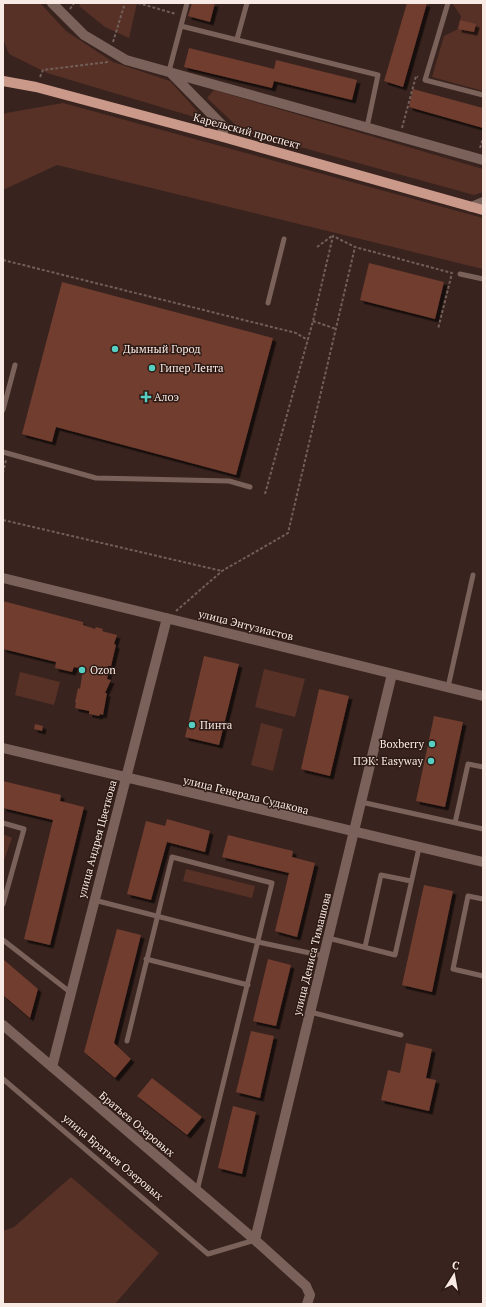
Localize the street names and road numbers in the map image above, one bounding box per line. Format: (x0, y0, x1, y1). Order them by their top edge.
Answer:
street label: Карельский проспект (192, 110, 303, 152)
street label: улица Энтузиастов (196, 606, 295, 644)
street label: улица Генерала Судакова (181, 772, 311, 818)
street label: улица Андрея Цветкова (74, 778, 120, 900)
street label: улица Дениса Тимашова (290, 891, 334, 1018)
street label: Братьев Озеровых (96, 1088, 178, 1160)
street label: улица Братьев Озеровых (59, 1110, 166, 1203)

